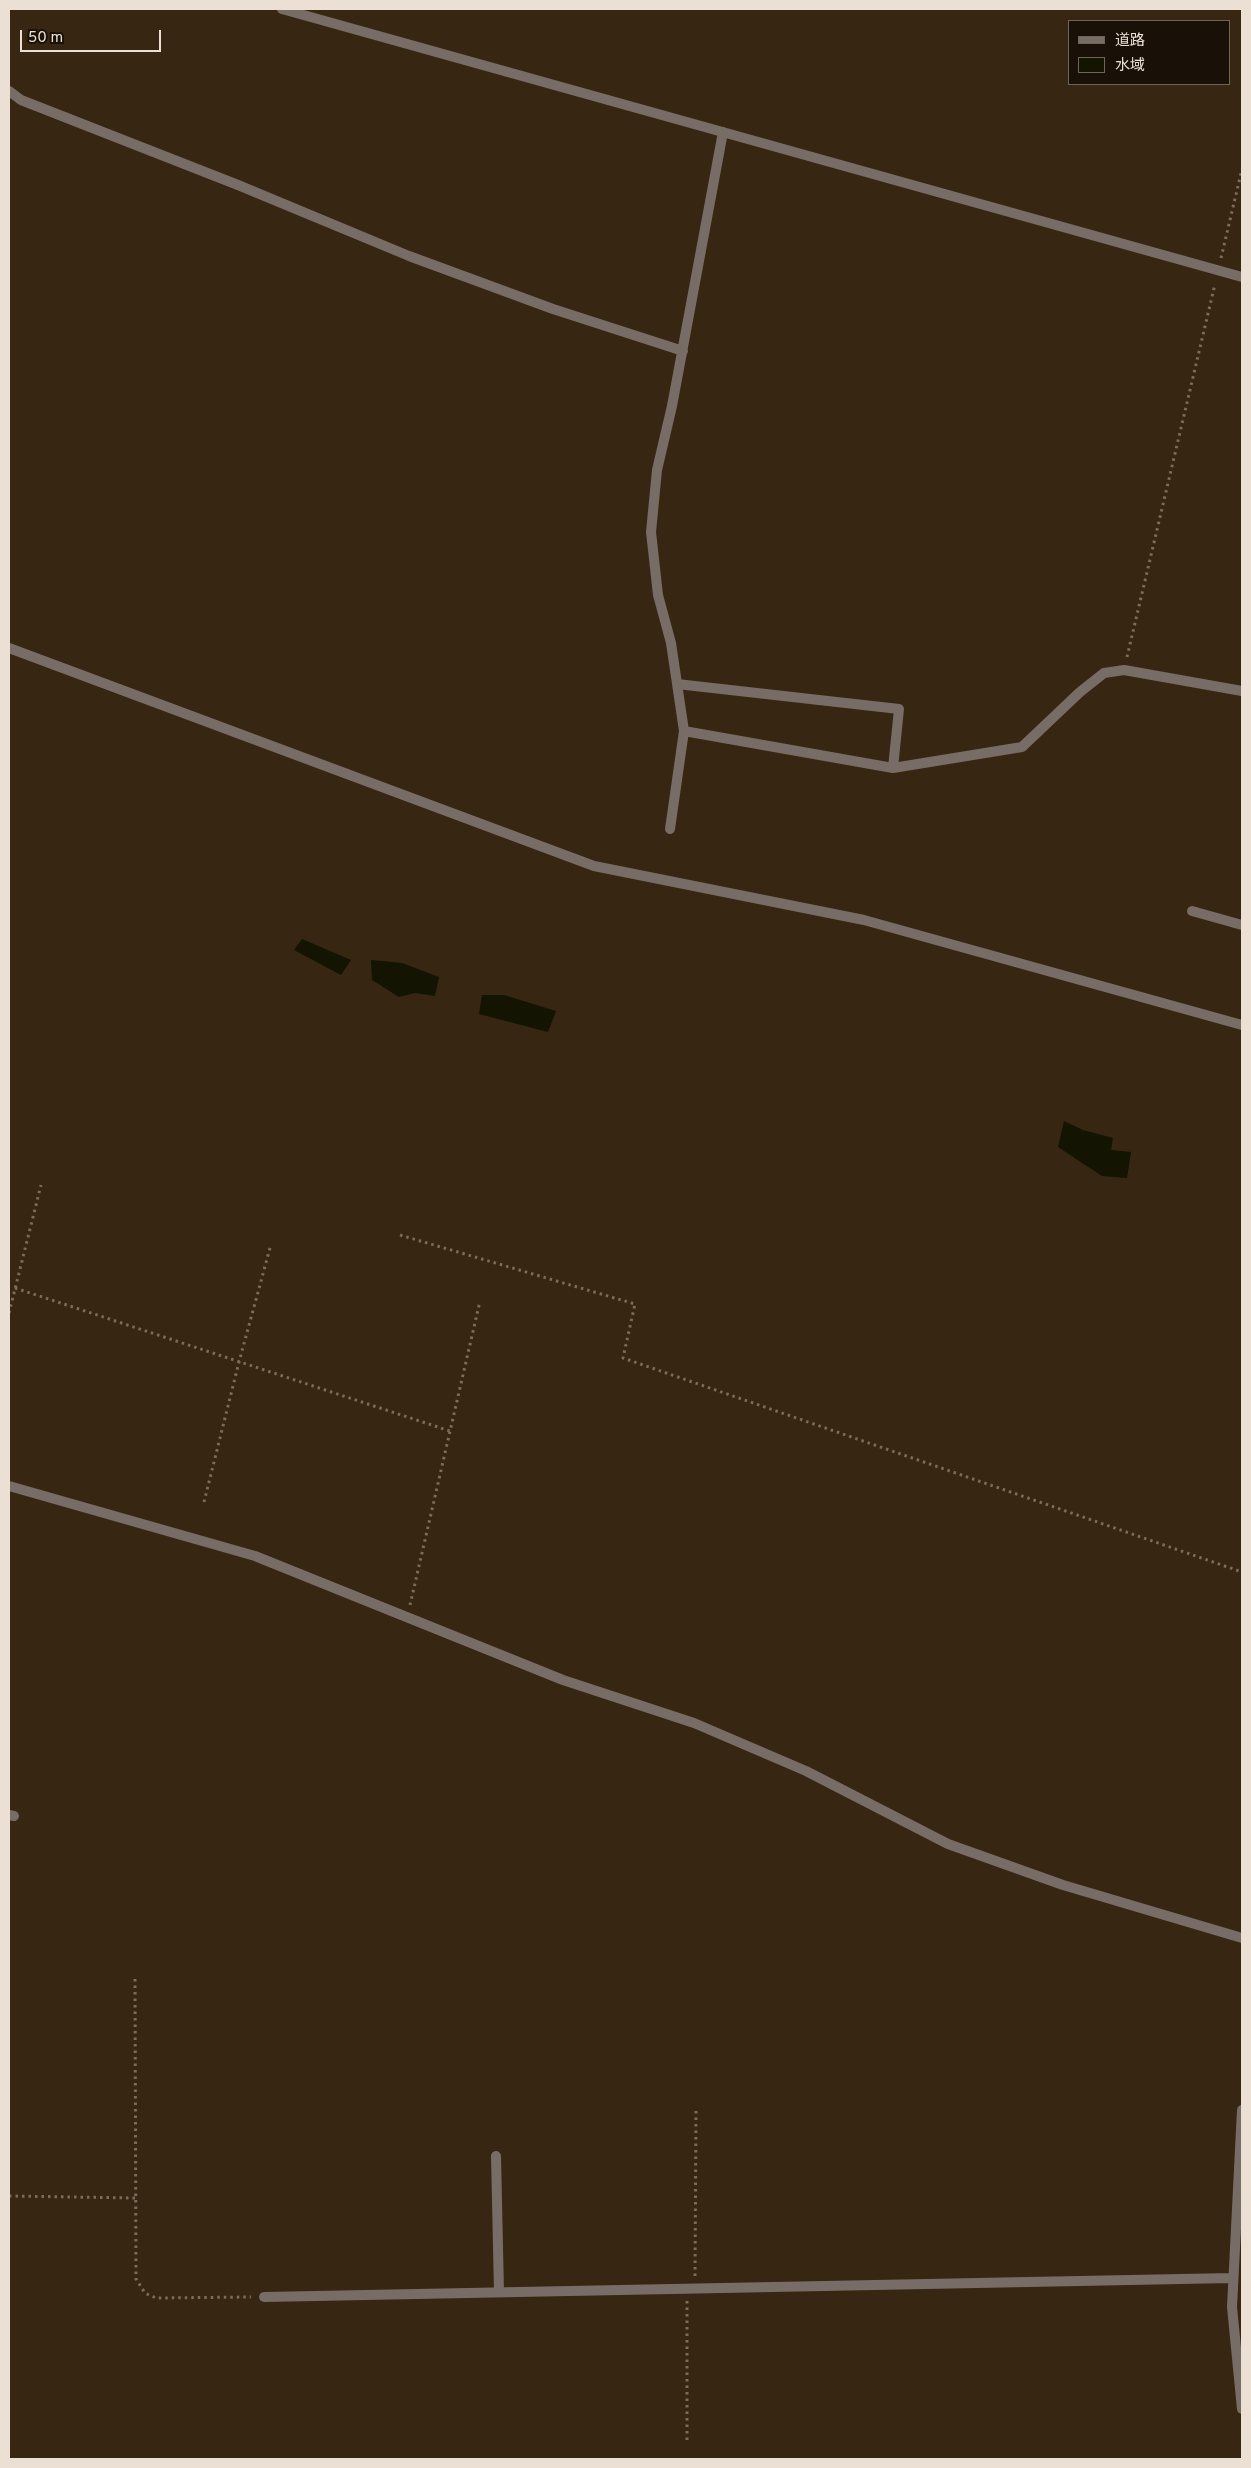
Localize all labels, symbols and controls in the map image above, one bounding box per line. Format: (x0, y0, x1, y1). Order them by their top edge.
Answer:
scale bar (22, 20, 164, 52)
legend (1068, 20, 1231, 85)
text: 50 m (28, 29, 63, 48)
text: 道路 (1115, 32, 1145, 51)
text: 水域 (1115, 57, 1145, 76)

